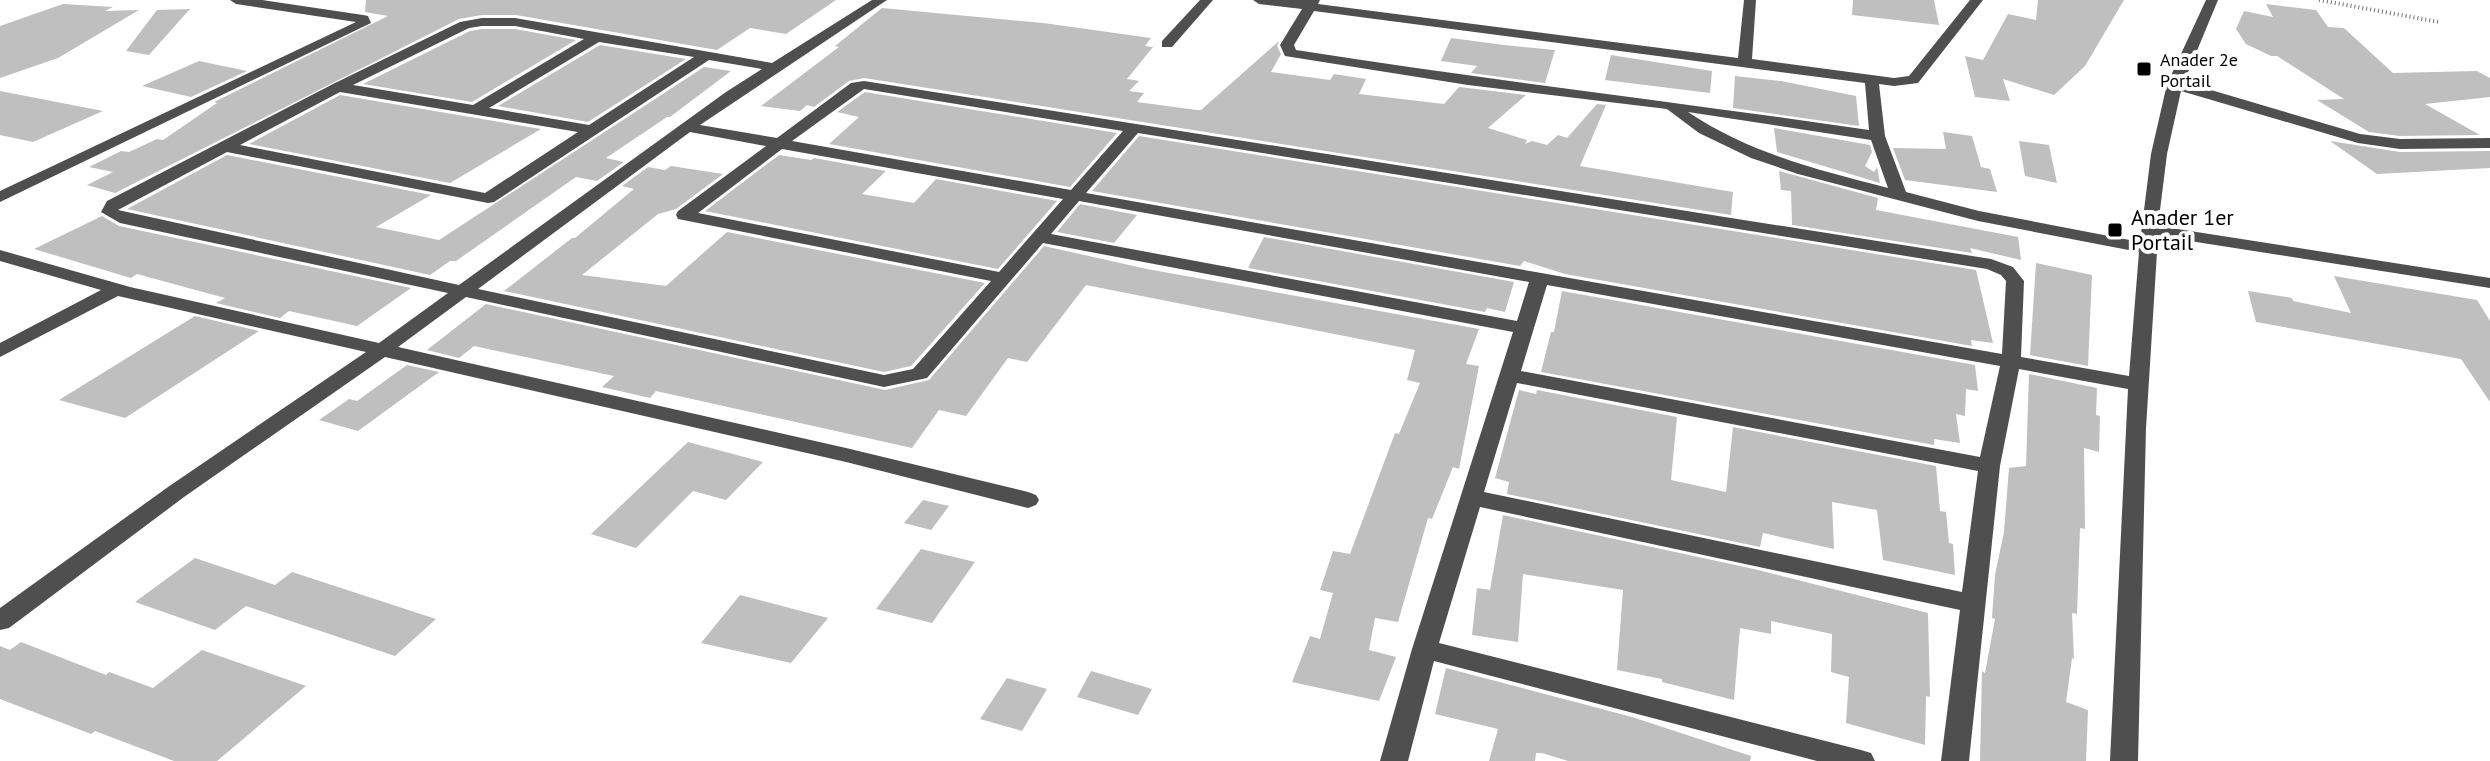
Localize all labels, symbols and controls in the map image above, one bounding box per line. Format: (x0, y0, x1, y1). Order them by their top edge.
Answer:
place label: Anader 2e Portail (2160, 48, 2238, 92)
marker: Anader 2e Portail (2135, 60, 2153, 78)
place label: Anader 1er Portail (2131, 203, 2234, 256)
marker: Anader 1er Portail (2106, 221, 2124, 239)

